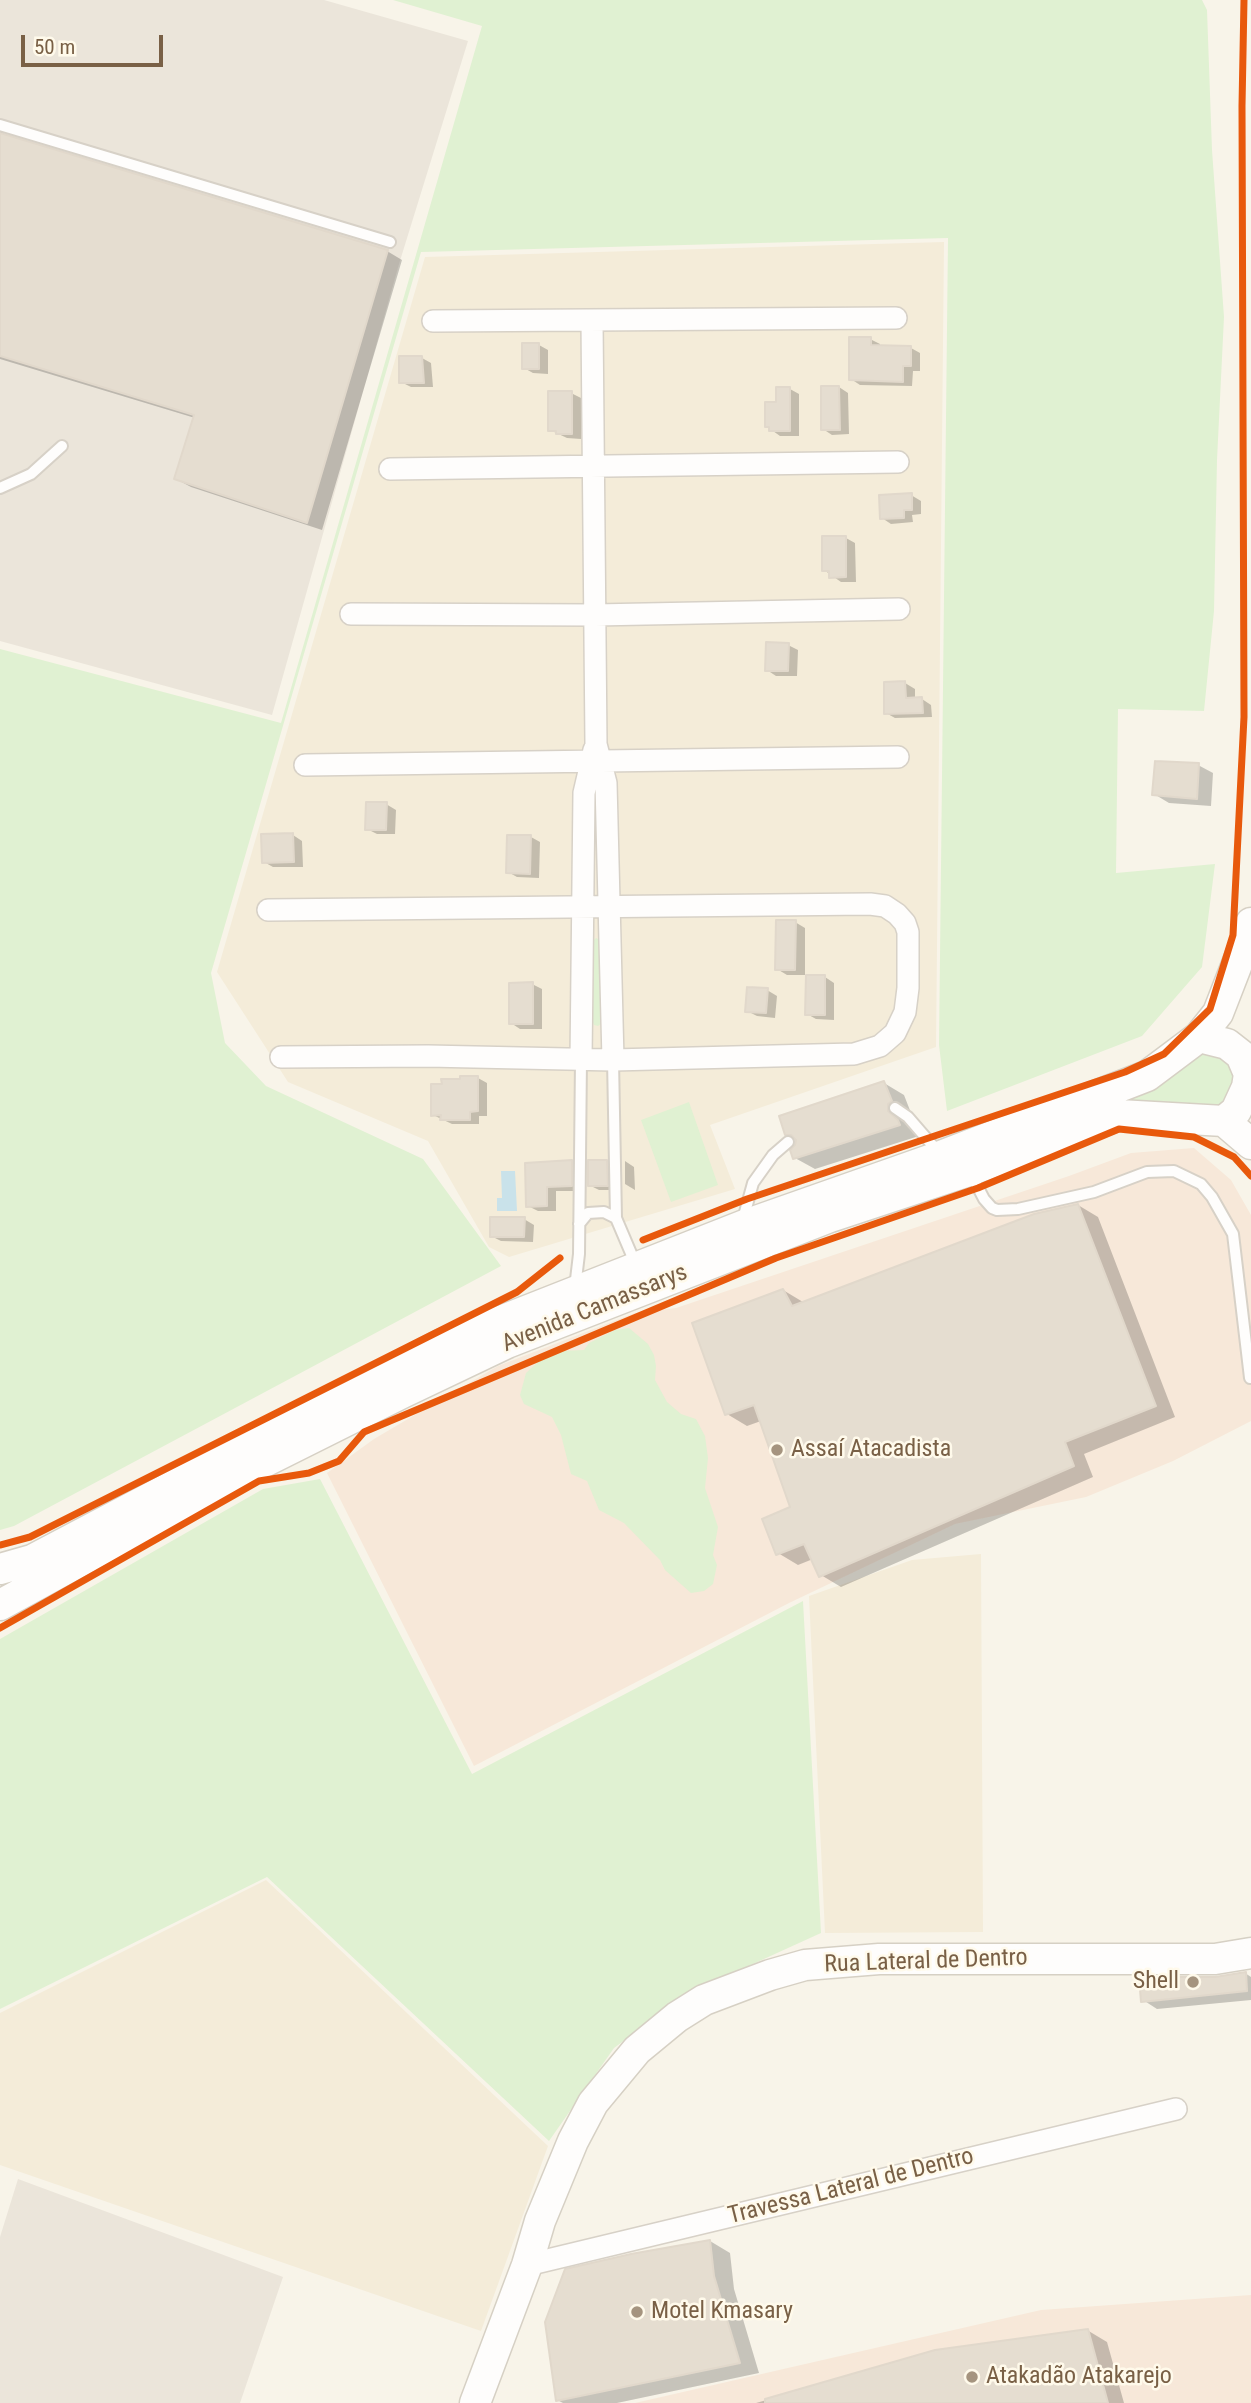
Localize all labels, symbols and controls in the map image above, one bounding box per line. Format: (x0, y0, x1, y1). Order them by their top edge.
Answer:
scale bar (24, 21, 166, 65)
text: 50 m (34, 35, 75, 59)
street label: Avenida Camassarys (498, 1259, 692, 1359)
place label: Assaí Atacadista (791, 1436, 951, 1464)
marker: Assaí Atacadista (769, 1442, 785, 1458)
street label: Rua Lateral de Dentro (824, 1944, 1028, 1980)
place label: Shell (1133, 1968, 1179, 1996)
marker: Shell (1185, 1974, 1201, 1990)
street label: Travessa Lateral de Dentro (725, 2143, 977, 2231)
place label: Motel Kmasary (651, 2298, 793, 2326)
marker: Motel Kmasary (629, 2304, 645, 2320)
place label: Atakadão Atakarejo (986, 2363, 1172, 2391)
marker: Atakadão Atakarejo (964, 2369, 980, 2385)

